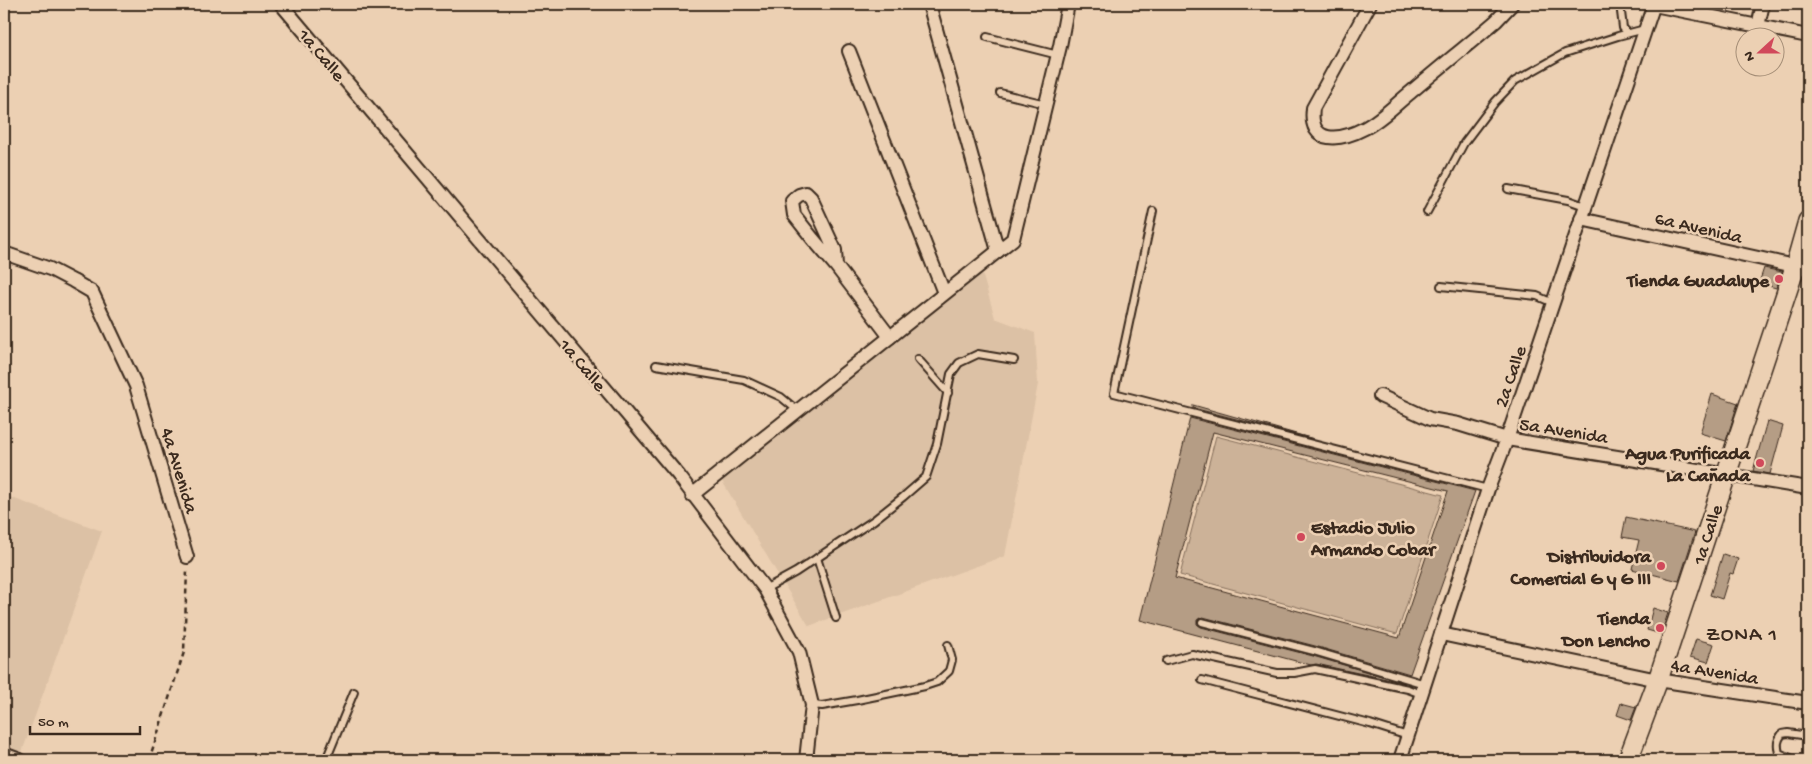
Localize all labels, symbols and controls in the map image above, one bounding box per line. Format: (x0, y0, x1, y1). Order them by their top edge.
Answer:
street label: 1a Calle (291, 24, 349, 87)
north arrow (1734, 28, 1784, 78)
text: N (1741, 48, 1760, 63)
street label: 6a Avenida (1652, 208, 1746, 251)
place label: Tienda Guadalupe (1625, 271, 1770, 294)
marker: Tienda Guadalupe (1773, 273, 1785, 285)
street label: 1a Calle (552, 334, 610, 397)
street label: 2a Calle (1491, 343, 1534, 411)
street label: 5a Avenida (1518, 414, 1611, 451)
street label: 4a Avenida (154, 425, 202, 518)
place label: Agua Purificada La Cañada (1624, 444, 1751, 489)
marker: Agua Purificada La Cañada (1754, 457, 1766, 469)
street label: 1a Calle (1689, 502, 1730, 569)
place label: Estadio Julio Armando Cobar (1310, 518, 1437, 563)
marker: Estadio Julio Armando Cobar (1295, 531, 1307, 543)
place label: Distribuidora Comercial G y G III (1509, 547, 1652, 592)
marker: Distribuidora Comercial G y G III (1655, 560, 1667, 572)
place label: Tienda Don Lencho (1560, 609, 1651, 654)
marker: Tienda Don Lencho (1654, 622, 1666, 634)
district label: ZONA 1 (1706, 624, 1778, 649)
street label: 4a Avenida (1669, 655, 1761, 692)
scale bar (30, 704, 140, 736)
text: 50 m (38, 714, 69, 732)

